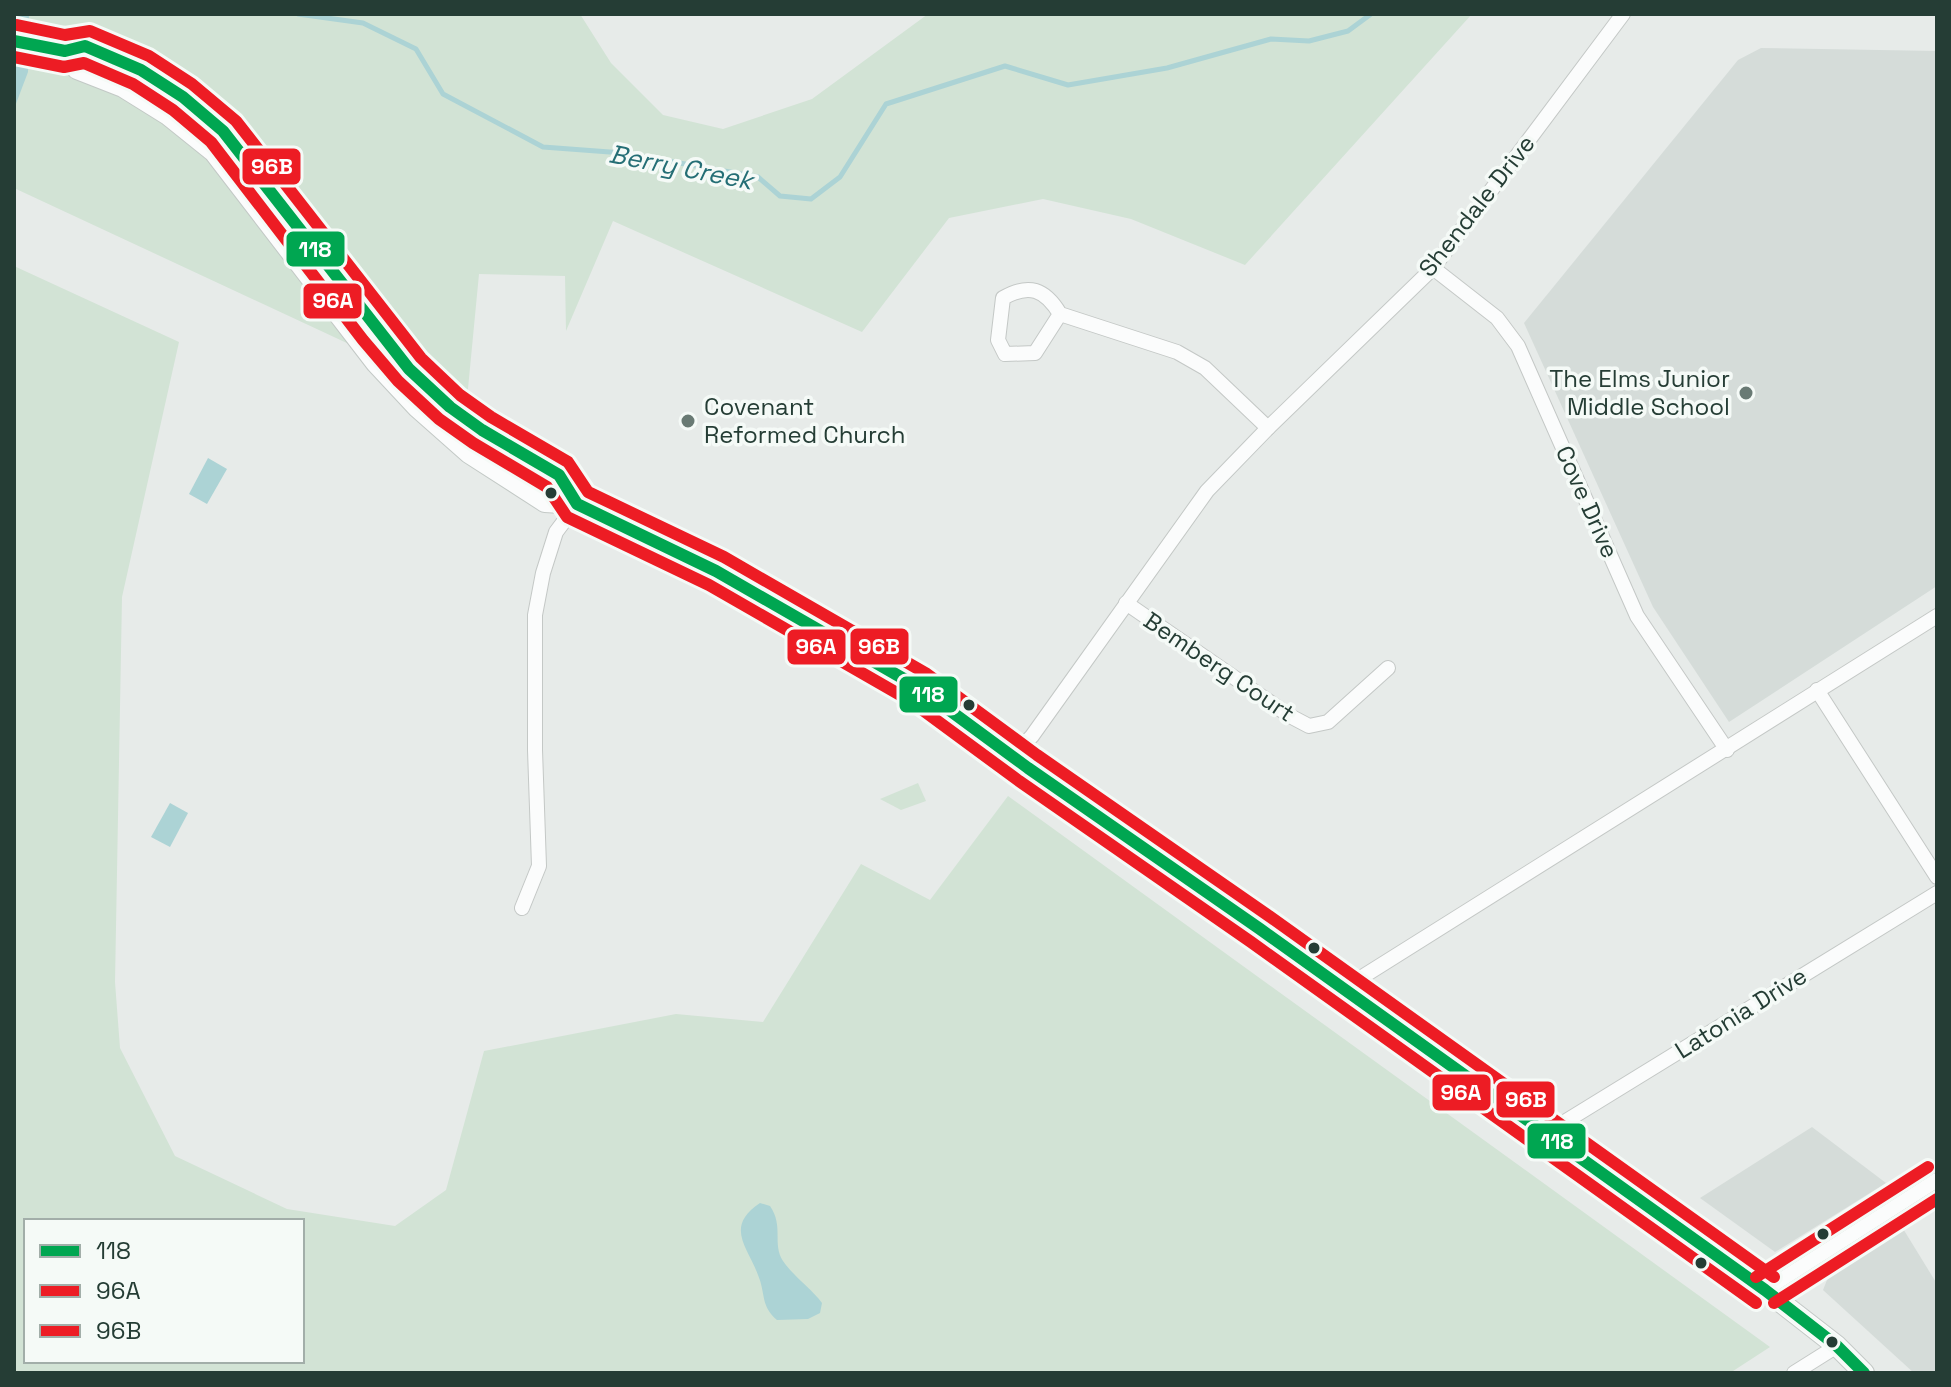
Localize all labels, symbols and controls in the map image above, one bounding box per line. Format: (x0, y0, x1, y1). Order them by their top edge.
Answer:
street label: Shendale Drive (1412, 129, 1542, 283)
water label: Berry Creek (606, 136, 759, 198)
line badge: 96B (241, 147, 302, 186)
text: 96B (251, 152, 293, 180)
line badge: 118 (285, 230, 346, 268)
text: 118 (298, 235, 332, 263)
line badge: 96A (302, 282, 363, 320)
text: 96A (312, 286, 354, 314)
place label: The Elms Junior Middle School (1549, 363, 1730, 422)
marker: The Elms Junior Middle School (1737, 384, 1755, 402)
place label: Covenant Reformed Church (704, 391, 906, 450)
marker: Covenant Reformed Church (679, 412, 697, 430)
street label: Cove Drive (1549, 441, 1626, 563)
unlabelled marker (543, 485, 559, 501)
street label: Bemberg Court (1138, 605, 1301, 729)
line badge: 96B (849, 627, 910, 666)
line badge: 96A (786, 628, 847, 666)
text: 96A (795, 632, 837, 660)
text: 96B (858, 632, 900, 660)
line badge: 118 (898, 675, 959, 714)
text: 118 (911, 680, 945, 708)
unlabelled marker (961, 697, 977, 713)
unlabelled marker (1306, 940, 1322, 956)
street label: Latonia Drive (1669, 960, 1812, 1065)
line badge: 96A (1431, 1073, 1492, 1112)
text: 96A (1440, 1078, 1482, 1106)
line badge: 96B (1495, 1080, 1556, 1119)
text: 96B (1505, 1085, 1547, 1113)
line badge: 118 (1526, 1122, 1587, 1160)
text: 118 (1540, 1127, 1574, 1155)
legend (24, 1219, 304, 1363)
unlabelled marker (1815, 1226, 1831, 1242)
text: 118 (96, 1235, 131, 1266)
unlabelled marker (1693, 1255, 1709, 1271)
text: 96A (96, 1275, 141, 1306)
text: 96B (96, 1315, 141, 1346)
unlabelled marker (1824, 1334, 1840, 1350)

